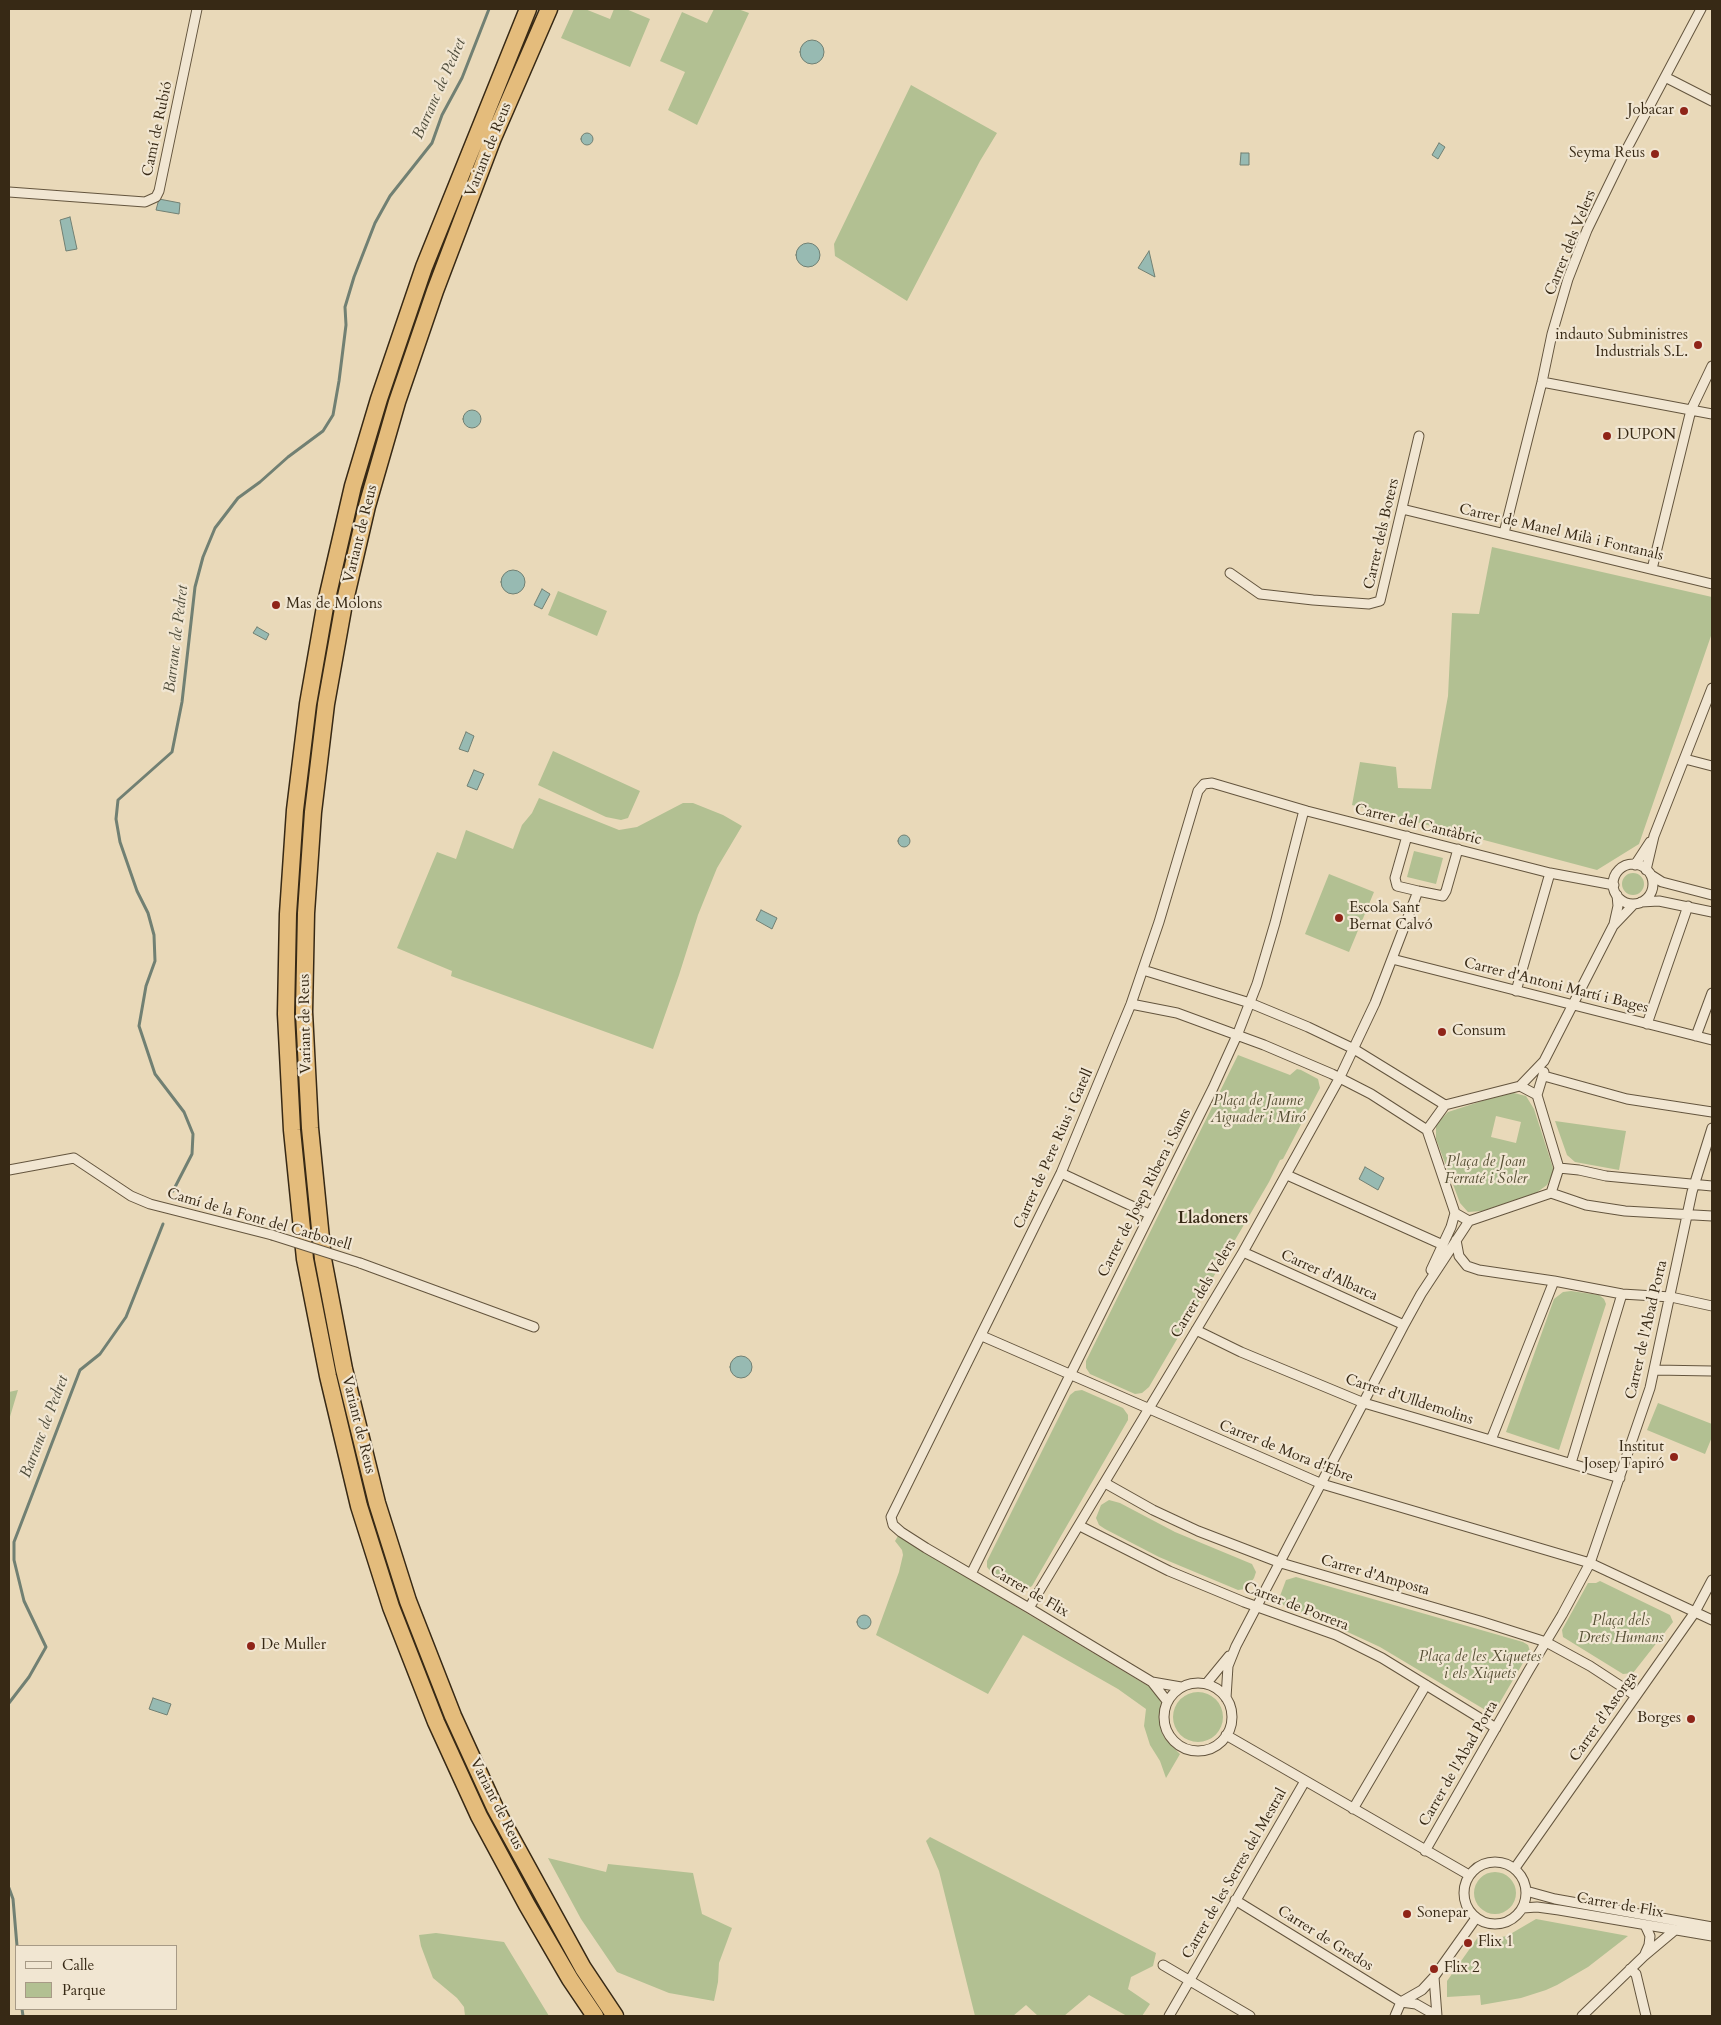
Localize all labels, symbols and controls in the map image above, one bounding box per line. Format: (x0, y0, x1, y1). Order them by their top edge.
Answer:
water label: Barranc de Pedret (409, 36, 471, 142)
street label: Camí de Rubió (139, 80, 177, 178)
street label: Variant de Reus (462, 100, 516, 200)
place label: Jobacar (1627, 102, 1674, 120)
marker: Jobacar (1678, 105, 1690, 117)
place label: Seyma Reus (1569, 145, 1645, 163)
marker: Seyma Reus (1649, 148, 1661, 160)
street label: Carrer dels Velers (1542, 188, 1600, 298)
place label: indauto Subministres Industrials S.L. (1555, 327, 1688, 362)
marker: indauto Subministres Industrials S.L. (1692, 339, 1704, 351)
place label: DUPON (1617, 427, 1676, 445)
marker: DUPON (1601, 430, 1613, 442)
street label: Carrer dels Boters (1360, 477, 1404, 591)
street label: Variant de Reus (340, 483, 382, 585)
street label: Carrer de Manel Milà i Fontanals (1457, 501, 1665, 565)
water label: Barranc de Pedret (161, 584, 193, 694)
place label: Mas de Molons (286, 596, 382, 614)
marker: Mas de Molons (270, 599, 282, 611)
street label: Carrer del Cantàbric (1353, 801, 1483, 849)
place label: Escola Sant Bernat Calvó (1349, 900, 1433, 935)
marker: Escola Sant Bernat Calvó (1333, 912, 1345, 924)
street label: Carrer d'Antoni Martí i Bages (1462, 954, 1650, 1018)
street label: Variant de Reus (296, 974, 316, 1074)
place label: Consum (1452, 1023, 1506, 1041)
marker: Consum (1436, 1026, 1448, 1038)
street label: Carrer de Pere Rius i Gatell (1010, 1066, 1098, 1232)
park label: Plaça de Jaume Aiguader i Miró (1210, 1093, 1306, 1128)
street label: Carrer de Josep Ribera i Sants (1095, 1106, 1195, 1280)
park label: Plaça de Joan Ferraté i Soler (1445, 1154, 1527, 1189)
street label: Camí de la Font del Carbonell (165, 1185, 353, 1255)
district label: Lladoners (1178, 1209, 1248, 1229)
street label: Carrer dels Velers (1167, 1236, 1241, 1342)
street label: Carrer d'Albarca (1278, 1247, 1380, 1305)
street label: Carrer de l'Abad Porta (1622, 1259, 1672, 1401)
street label: Carrer d'Ulldemolins (1343, 1371, 1475, 1429)
water label: Barranc de Pedret (17, 1373, 73, 1481)
street label: Variant de Reus (337, 1374, 379, 1476)
street label: Carrer de Mora d'Ebre (1216, 1417, 1356, 1487)
place label: Institut Josep Tapiró (1584, 1439, 1664, 1474)
marker: Institut Josep Tapiró (1668, 1451, 1680, 1463)
street label: Carrer d'Amposta (1319, 1552, 1431, 1600)
street label: Carrer de Flix (986, 1562, 1072, 1622)
street label: Carrer de Porrera (1241, 1579, 1351, 1635)
park label: Plaça dels Drets Humans (1578, 1613, 1664, 1648)
place label: De Muller (261, 1637, 326, 1655)
marker: De Muller (245, 1640, 257, 1652)
park label: Plaça de les Xiquetes i els Xiquets (1419, 1649, 1541, 1684)
street label: Carrer d'Astorga (1566, 1669, 1642, 1765)
street label: Carrer de l'Abad Porta (1416, 1698, 1502, 1830)
place label: Borges (1637, 1710, 1681, 1728)
marker: Borges (1685, 1713, 1697, 1725)
street label: Variant de Reus (465, 1755, 527, 1853)
street label: Carrer de les Serres del Mestral (1179, 1786, 1291, 1962)
street label: Carrer de Flix (1575, 1889, 1665, 1923)
street label: Carrer de Gredos (1274, 1902, 1376, 1976)
place label: Sonepar (1417, 1905, 1468, 1923)
marker: Sonepar (1401, 1908, 1413, 1920)
place label: Flix 1 (1478, 1934, 1514, 1952)
marker: Flix 1 (1462, 1937, 1474, 1949)
legend (15, 1945, 178, 2010)
text: Calle (62, 1955, 94, 1975)
place label: Flix 2 (1444, 1960, 1480, 1978)
marker: Flix 2 (1428, 1963, 1440, 1975)
text: Parque (62, 1980, 106, 2000)

